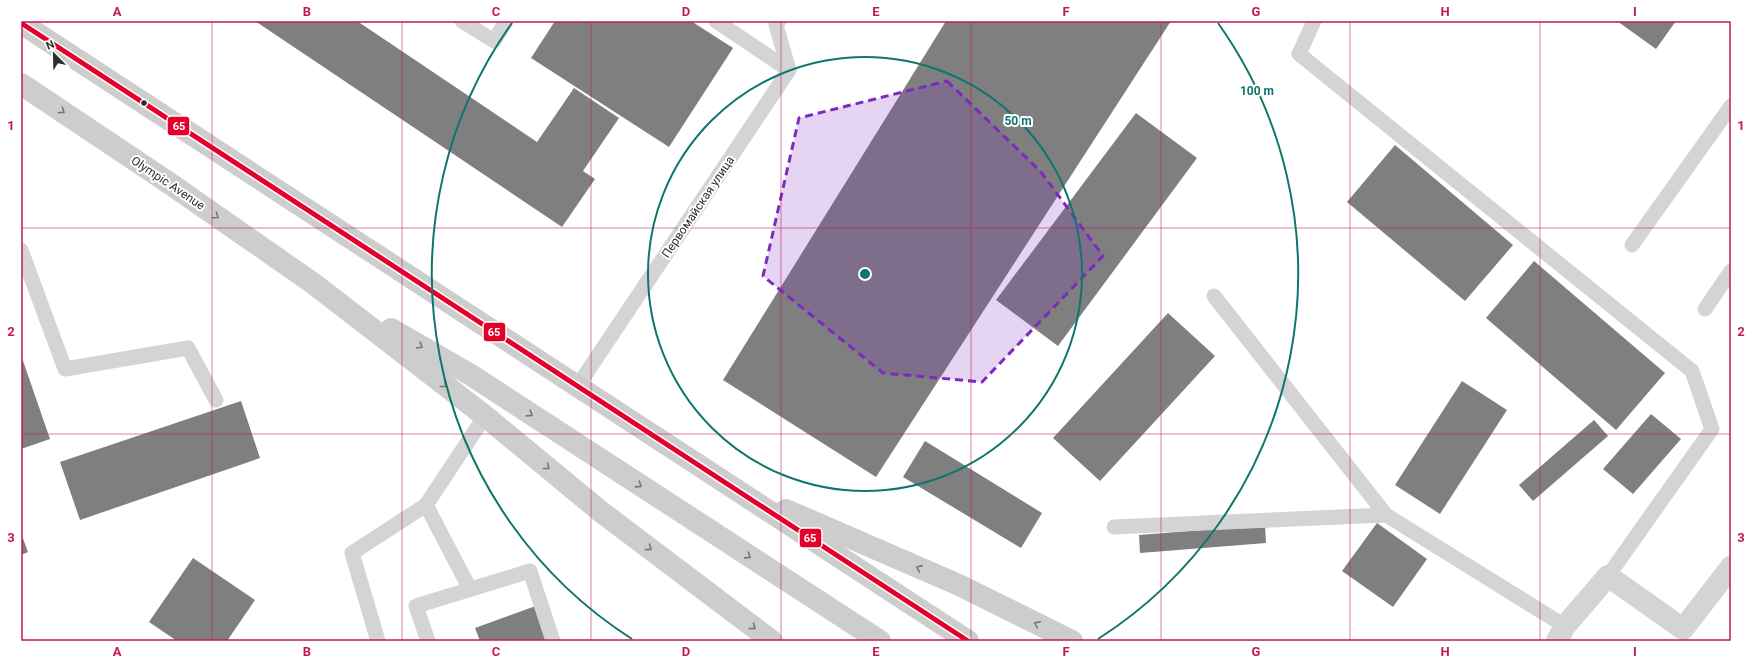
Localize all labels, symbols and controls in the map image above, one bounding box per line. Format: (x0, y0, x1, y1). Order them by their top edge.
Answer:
text: A (113, 4, 122, 19)
text: B (303, 4, 311, 19)
text: C (492, 4, 501, 19)
text: D (682, 4, 690, 19)
text: E (872, 4, 880, 19)
text: F (1062, 4, 1070, 19)
text: G (1252, 4, 1261, 19)
text: H (1440, 4, 1450, 19)
text: I (1633, 4, 1637, 19)
north arrow (34, 34, 74, 74)
text: N (44, 38, 57, 53)
text: 100 m (1240, 84, 1274, 98)
unlabelled marker (139, 98, 149, 108)
one-way arrow (57, 106, 64, 113)
text: 50 m (1004, 114, 1032, 128)
line badge: 65 (167, 116, 190, 136)
text: 1 (7, 118, 15, 133)
text: 1 (1737, 118, 1745, 133)
text: 65 (173, 120, 185, 133)
street label: Olympic Avenue (129, 153, 207, 213)
street label: Первомайская улица (659, 154, 737, 260)
one-way arrow (211, 211, 218, 218)
centre of rings (858, 267, 872, 281)
line badge: 65 (483, 322, 506, 342)
text: 2 (7, 324, 15, 339)
text: 2 (1737, 324, 1745, 339)
text: 65 (488, 326, 500, 339)
one-way arrow (416, 341, 423, 348)
one-way arrow (440, 380, 447, 387)
one-way arrow (526, 409, 533, 417)
one-way arrow (543, 463, 550, 470)
one-way arrow (635, 480, 642, 487)
line badge: 65 (799, 528, 822, 548)
text: 3 (7, 530, 15, 545)
text: 3 (1737, 530, 1745, 545)
text: 65 (804, 532, 816, 545)
one-way arrow (645, 543, 652, 550)
one-way arrow (744, 551, 751, 558)
one-way arrow (916, 565, 924, 573)
one-way arrow (1034, 621, 1041, 629)
one-way arrow (749, 622, 756, 629)
text: A (113, 644, 122, 659)
text: B (303, 644, 311, 659)
text: C (492, 644, 501, 659)
text: D (682, 644, 690, 659)
text: E (872, 644, 880, 659)
text: F (1062, 644, 1070, 659)
text: G (1252, 644, 1261, 659)
text: H (1440, 644, 1450, 659)
text: I (1633, 644, 1637, 659)

